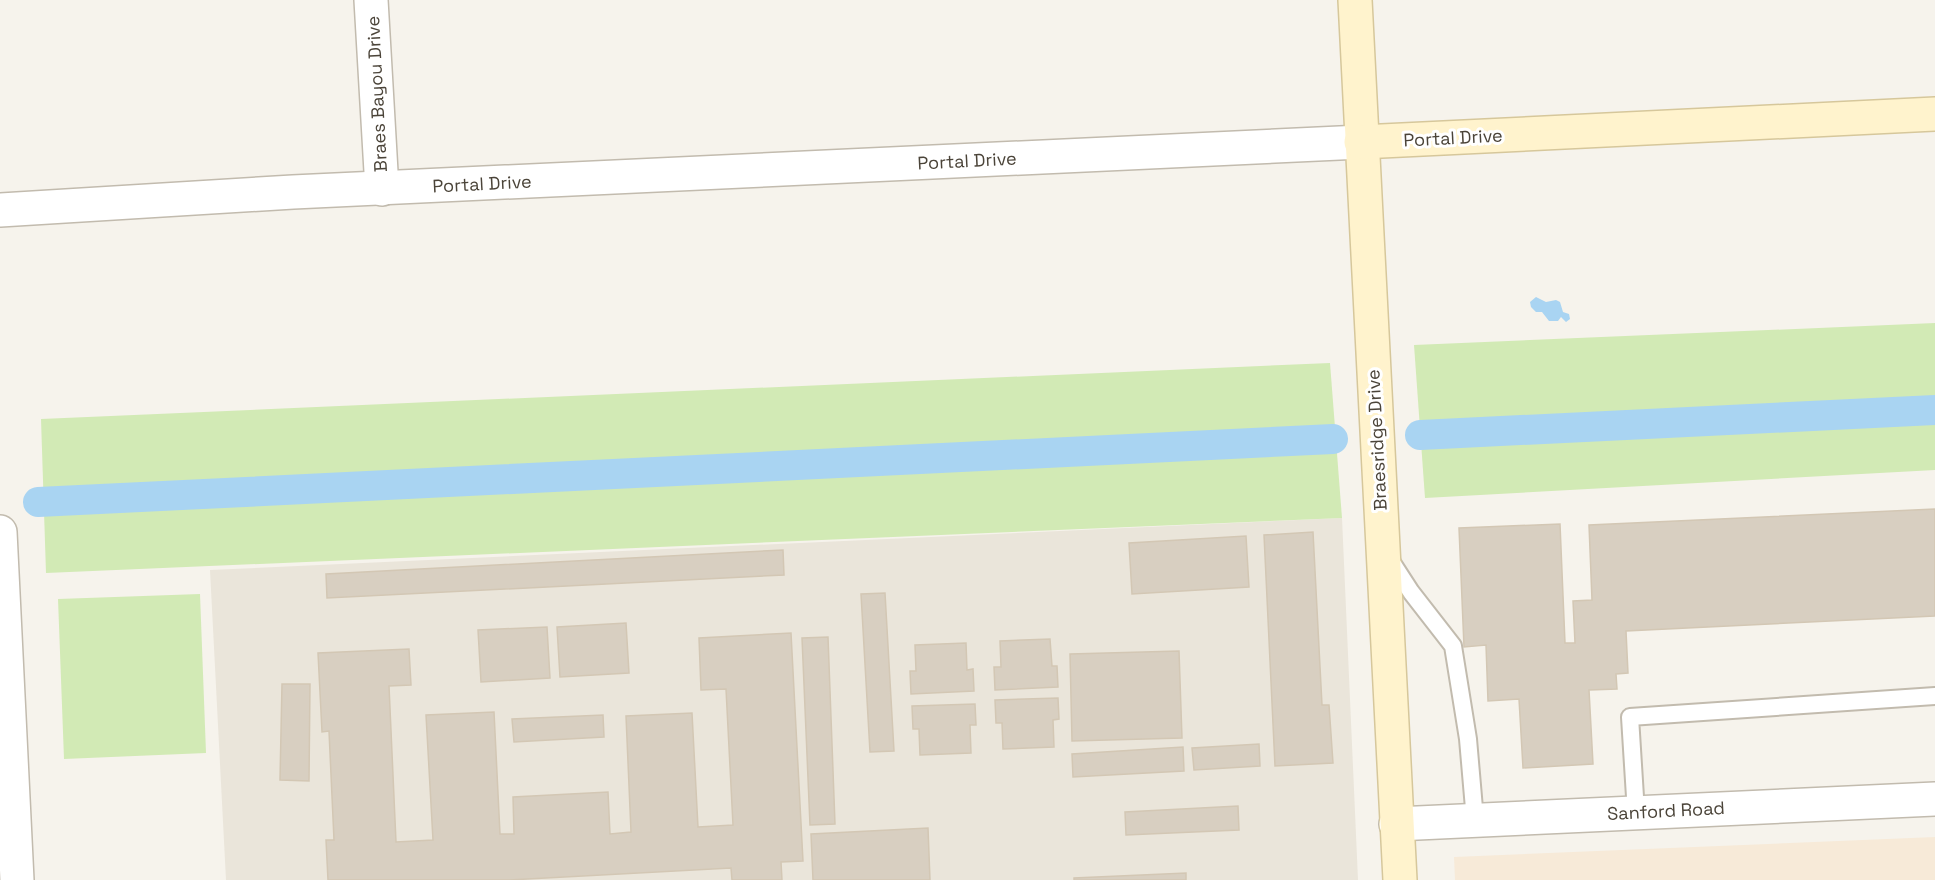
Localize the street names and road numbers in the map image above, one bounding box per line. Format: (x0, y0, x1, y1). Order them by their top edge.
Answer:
street label: Braes Bayou Drive (361, 15, 392, 173)
street label: Portal Drive (1403, 123, 1503, 152)
street label: Portal Drive (917, 146, 1017, 175)
street label: Portal Drive (432, 169, 532, 198)
street label: Braesridge Drive (1361, 369, 1392, 511)
street label: Sanford Road (1607, 796, 1725, 825)

